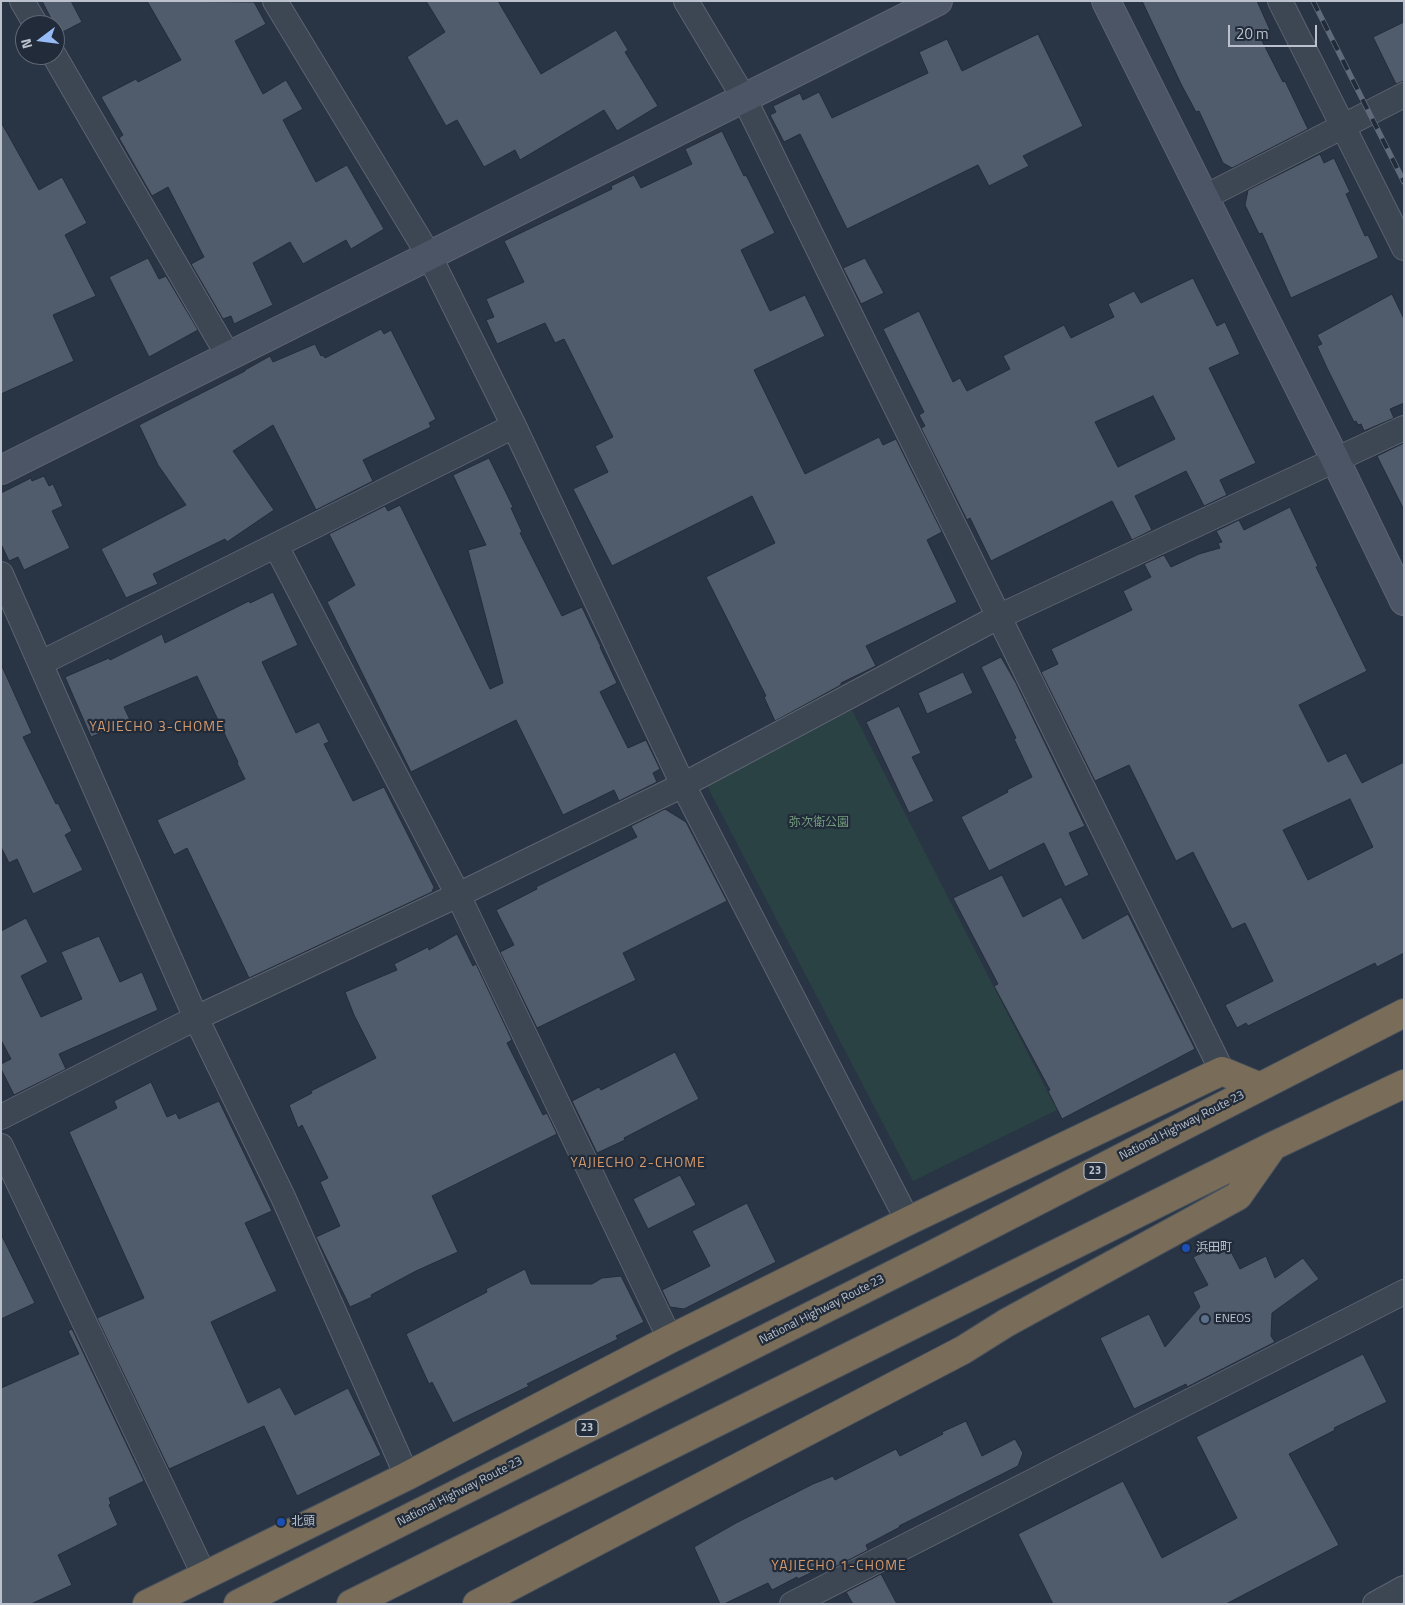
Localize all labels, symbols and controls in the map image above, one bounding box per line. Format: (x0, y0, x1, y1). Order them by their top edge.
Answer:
north arrow (15, 15, 65, 65)
scale bar (1230, 15, 1319, 47)
text: 20 m (1236, 22, 1269, 45)
text: N (15, 36, 37, 51)
district label: YAJIECHO 3-CHOME (87, 720, 227, 736)
park label: 弥次衛公園 (789, 816, 849, 830)
street label: National Highway Route 23 (1117, 1088, 1247, 1164)
district label: YAJIECHO 2-CHOME (568, 1156, 708, 1172)
road number: 23 (1084, 1162, 1106, 1180)
place label: 浜田町 (1196, 1241, 1232, 1255)
marker: 浜田町 (1180, 1242, 1192, 1254)
street label: National Highway Route 23 (757, 1272, 887, 1348)
place label: ENEOS (1215, 1312, 1251, 1326)
marker: ENEOS (1199, 1313, 1211, 1325)
road number: 23 (576, 1420, 598, 1436)
street label: National Highway Route 23 (395, 1454, 525, 1530)
place label: 北頭 (291, 1515, 315, 1529)
marker: 北頭 (275, 1516, 287, 1528)
district label: YAJIECHO 1-CHOME (769, 1559, 909, 1575)

